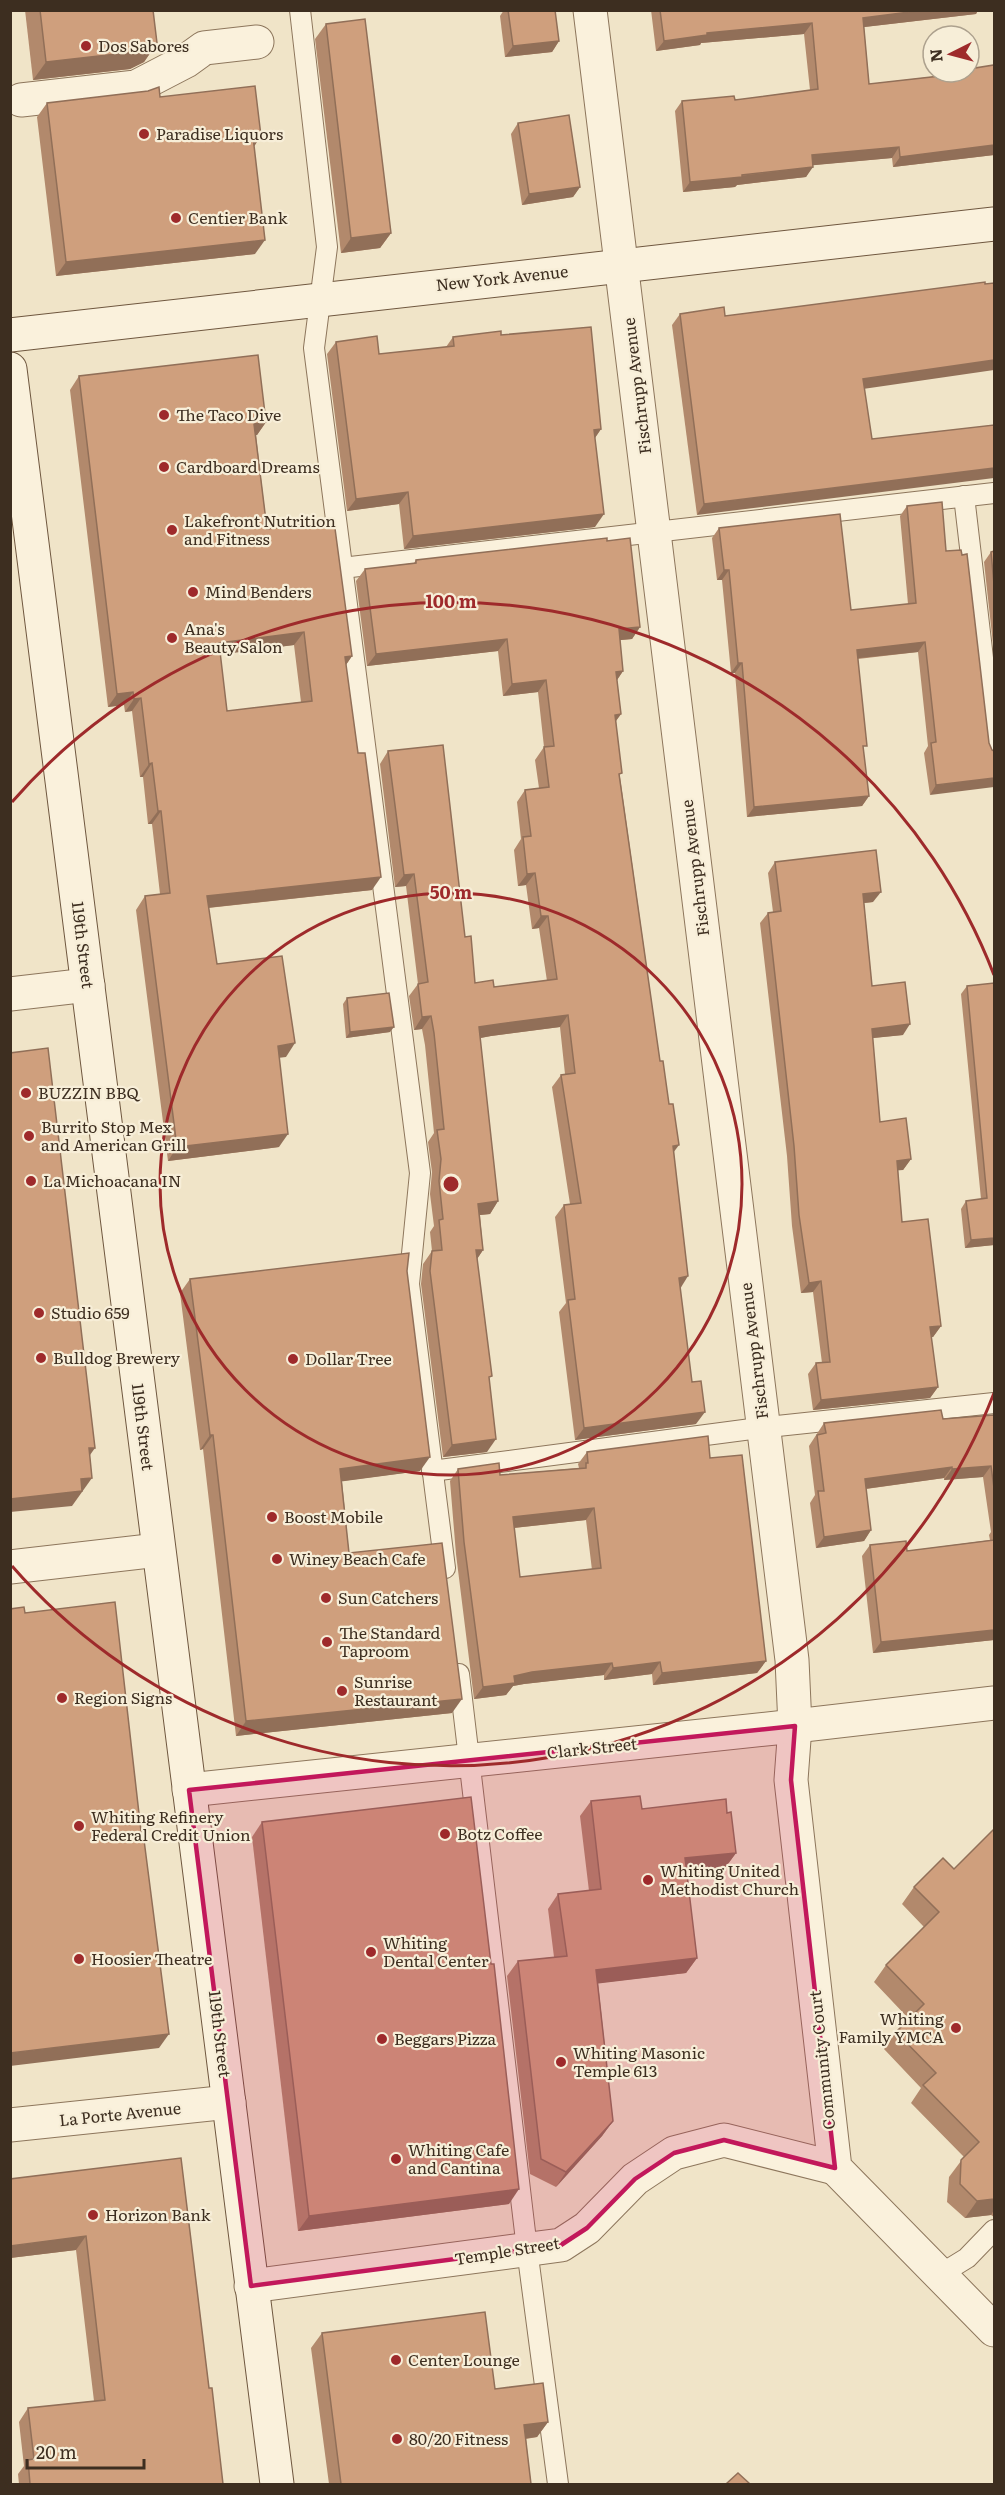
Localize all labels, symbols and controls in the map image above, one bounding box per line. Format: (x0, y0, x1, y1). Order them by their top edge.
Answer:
north arrow (921, 24, 981, 84)
place label: Dos Sabores (98, 33, 189, 57)
marker: Dos Sabores (79, 39, 93, 53)
text: N (922, 48, 948, 64)
place label: Paradise Liquors (156, 121, 283, 145)
marker: Paradise Liquors (137, 127, 151, 141)
place label: Centier Bank (188, 205, 288, 229)
marker: Centier Bank (169, 211, 183, 225)
street label: New York Avenue (434, 258, 569, 296)
street label: Fischrupp Avenue (616, 317, 656, 456)
place label: The Taco Dive (176, 402, 281, 426)
marker: The Taco Dive (157, 408, 171, 422)
place label: Cardboard Dreams (176, 454, 320, 478)
marker: Cardboard Dreams (157, 460, 171, 474)
place label: Lakefront Nutrition and Fitness (184, 508, 336, 550)
marker: Lakefront Nutrition and Fitness (165, 523, 179, 537)
place label: Mind Benders (205, 579, 311, 603)
marker: Mind Benders (186, 585, 200, 599)
text: 100 m (425, 587, 477, 614)
place label: Ana's Beauty Salon (184, 616, 283, 658)
marker: Ana's Beauty Salon (165, 631, 179, 645)
street label: Fischrupp Avenue (674, 799, 714, 938)
text: 50 m (430, 878, 472, 905)
street label: 119th Street (67, 900, 101, 990)
place label: BUZZIN BBQ (38, 1080, 141, 1104)
marker: BUZZIN BBQ (19, 1086, 33, 1100)
place label: Burrito Stop Mex and American Grill (41, 1114, 187, 1156)
marker: Burrito Stop Mex and American Grill (22, 1129, 36, 1143)
place label: La Michoacana IN (43, 1168, 181, 1192)
marker: La Michoacana IN (24, 1174, 38, 1188)
centre of rings (441, 1174, 461, 1194)
street label: Fischrupp Avenue (733, 1282, 773, 1421)
place label: Studio 659 (51, 1300, 130, 1324)
marker: Studio 659 (32, 1306, 46, 1320)
place label: Bulldog Brewery (53, 1345, 181, 1369)
place label: Dollar Tree (305, 1346, 392, 1370)
marker: Bulldog Brewery (34, 1351, 48, 1365)
marker: Dollar Tree (286, 1352, 300, 1366)
street label: 119th Street (127, 1382, 161, 1472)
place label: Boost Mobile (284, 1504, 383, 1528)
marker: Boost Mobile (265, 1510, 279, 1524)
place label: Winey Beach Cafe (289, 1546, 426, 1570)
marker: Winey Beach Cafe (270, 1552, 284, 1566)
place label: Sun Catchers (338, 1585, 438, 1609)
marker: Sun Catchers (319, 1591, 333, 1605)
place label: The Standard Taproom (339, 1620, 440, 1662)
marker: The Standard Taproom (320, 1635, 334, 1649)
place label: Sunrise Restaurant (354, 1669, 438, 1711)
marker: Sunrise Restaurant (335, 1684, 349, 1698)
place label: Region Signs (74, 1685, 172, 1709)
marker: Region Signs (55, 1691, 69, 1705)
street label: Clark Street (545, 1730, 639, 1764)
place label: Whiting Refinery Federal Credit Union (91, 1804, 251, 1846)
marker: Whiting Refinery Federal Credit Union (72, 1819, 86, 1833)
place label: Botz Coffee (457, 1821, 543, 1845)
marker: Botz Coffee (438, 1827, 452, 1841)
place label: Whiting United Methodist Church (660, 1858, 800, 1900)
marker: Whiting United Methodist Church (641, 1873, 655, 1887)
place label: Whiting Dental Center (383, 1930, 489, 1972)
marker: Whiting Dental Center (364, 1945, 378, 1959)
place label: Hoosier Theatre (91, 1946, 212, 1970)
marker: Hoosier Theatre (72, 1952, 86, 1966)
street label: 119th Street (204, 1989, 238, 2079)
street label: Community Court (802, 1989, 840, 2131)
place label: Whiting Family YMCA (838, 2006, 944, 2048)
marker: Whiting Family YMCA (949, 2021, 963, 2035)
place label: Beggars Pizza (394, 2026, 497, 2050)
marker: Beggars Pizza (375, 2032, 389, 2046)
place label: Whiting Masonic Temple 613 (573, 2040, 705, 2082)
marker: Whiting Masonic Temple 613 (554, 2055, 568, 2069)
street label: La Porte Avenue (58, 2095, 182, 2131)
place label: Whiting Cafe and Cantina (408, 2137, 509, 2179)
marker: Whiting Cafe and Cantina (389, 2152, 403, 2166)
place label: Horizon Bank (105, 2202, 211, 2226)
marker: Horizon Bank (86, 2208, 100, 2222)
street label: Temple Street (452, 2230, 562, 2270)
place label: Center Lounge (408, 2347, 520, 2371)
marker: Center Lounge (389, 2353, 403, 2367)
place label: 80/20 Fitness (409, 2426, 508, 2450)
scale bar (27, 2432, 144, 2470)
marker: 80/20 Fitness (390, 2432, 404, 2446)
text: 20 m (36, 2438, 77, 2465)

